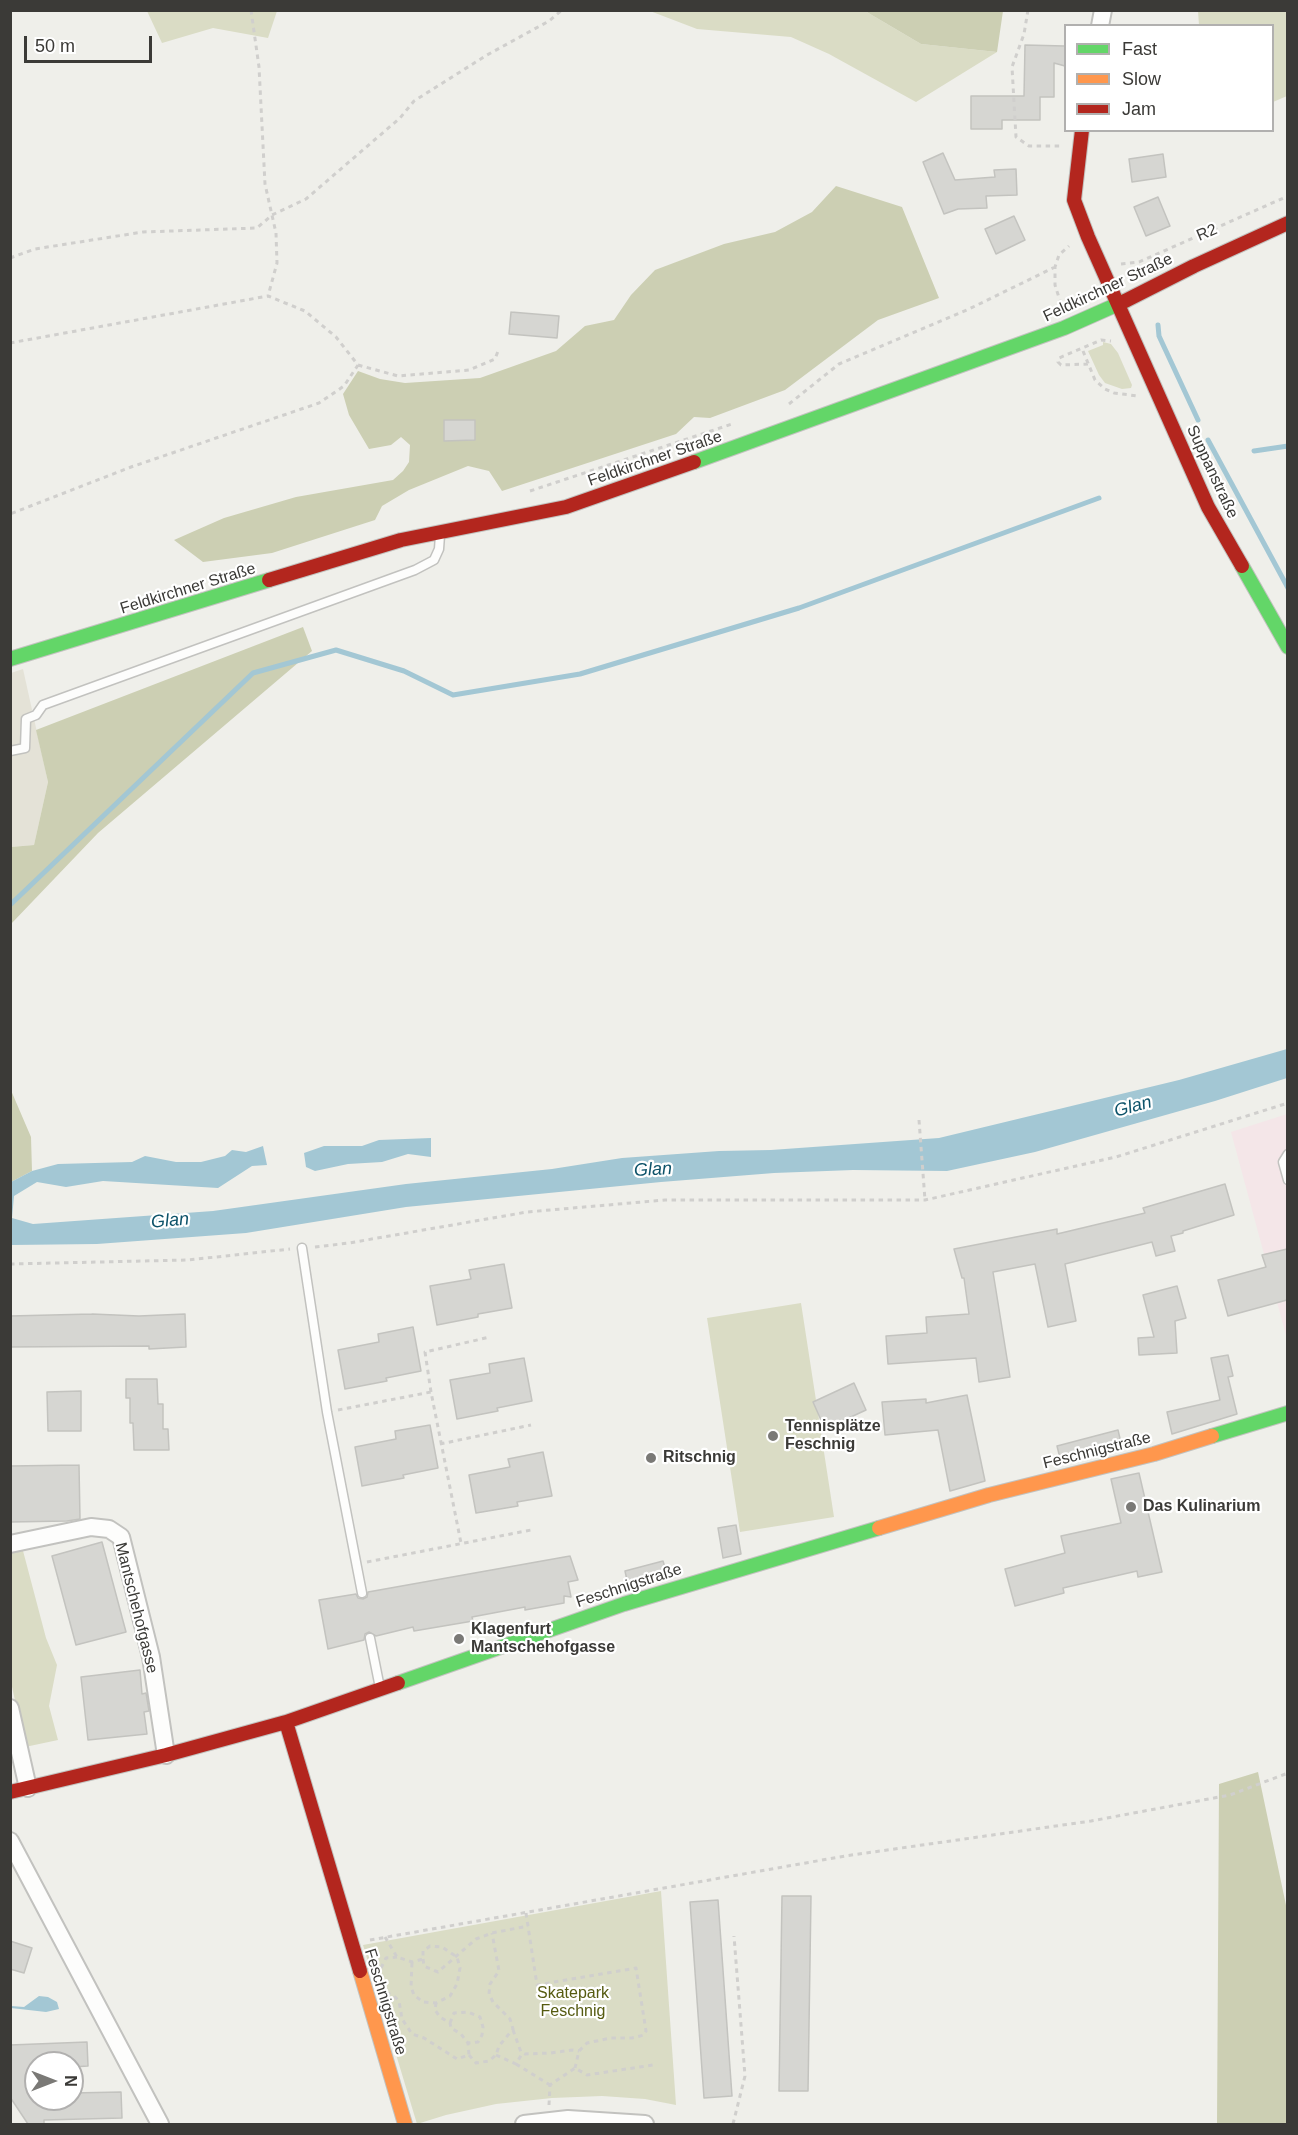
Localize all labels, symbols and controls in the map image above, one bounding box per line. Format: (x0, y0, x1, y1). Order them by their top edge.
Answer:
scale bar (27, 24, 154, 62)
legend (1064, 24, 1274, 132)
text: 50 m (35, 36, 75, 56)
text: Fast (1122, 39, 1157, 59)
text: Slow (1122, 69, 1161, 89)
text: Jam (1122, 99, 1156, 119)
street label: R2 (1194, 220, 1220, 246)
street label: Feldkirchner Straße (1040, 250, 1176, 326)
street label: Suppanstraße (1182, 422, 1242, 522)
street label: Feldkirchner Straße (585, 427, 725, 491)
street label: Feldkirchner Straße (118, 559, 258, 619)
water label: Glan (1112, 1092, 1154, 1122)
water label: Glan (633, 1158, 673, 1182)
water label: Glan (150, 1209, 190, 1233)
place label: Tennisplätze Feschnig (785, 1417, 881, 1455)
street label: Feschnigstraße (1041, 1428, 1153, 1474)
marker: Tennisplätze Feschnig (766, 1429, 780, 1443)
place label: Ritschnig (663, 1448, 736, 1468)
marker: Ritschnig (644, 1451, 658, 1465)
place label: Das Kulinarium (1143, 1497, 1260, 1517)
marker: Das Kulinarium (1124, 1500, 1138, 1514)
street label: Mantschehofgasse (110, 1541, 162, 1675)
street label: Feschnigstraße (574, 1560, 684, 1612)
place label: Klagenfurt Mantschehofgasse (471, 1620, 615, 1658)
marker: Klagenfurt Mantschehofgasse (452, 1632, 466, 1646)
street label: Feschnigstraße (360, 1946, 410, 2058)
park label: Skatepark Feschnig (537, 1984, 609, 2022)
north arrow (24, 2051, 84, 2111)
text: N (62, 2075, 79, 2087)

